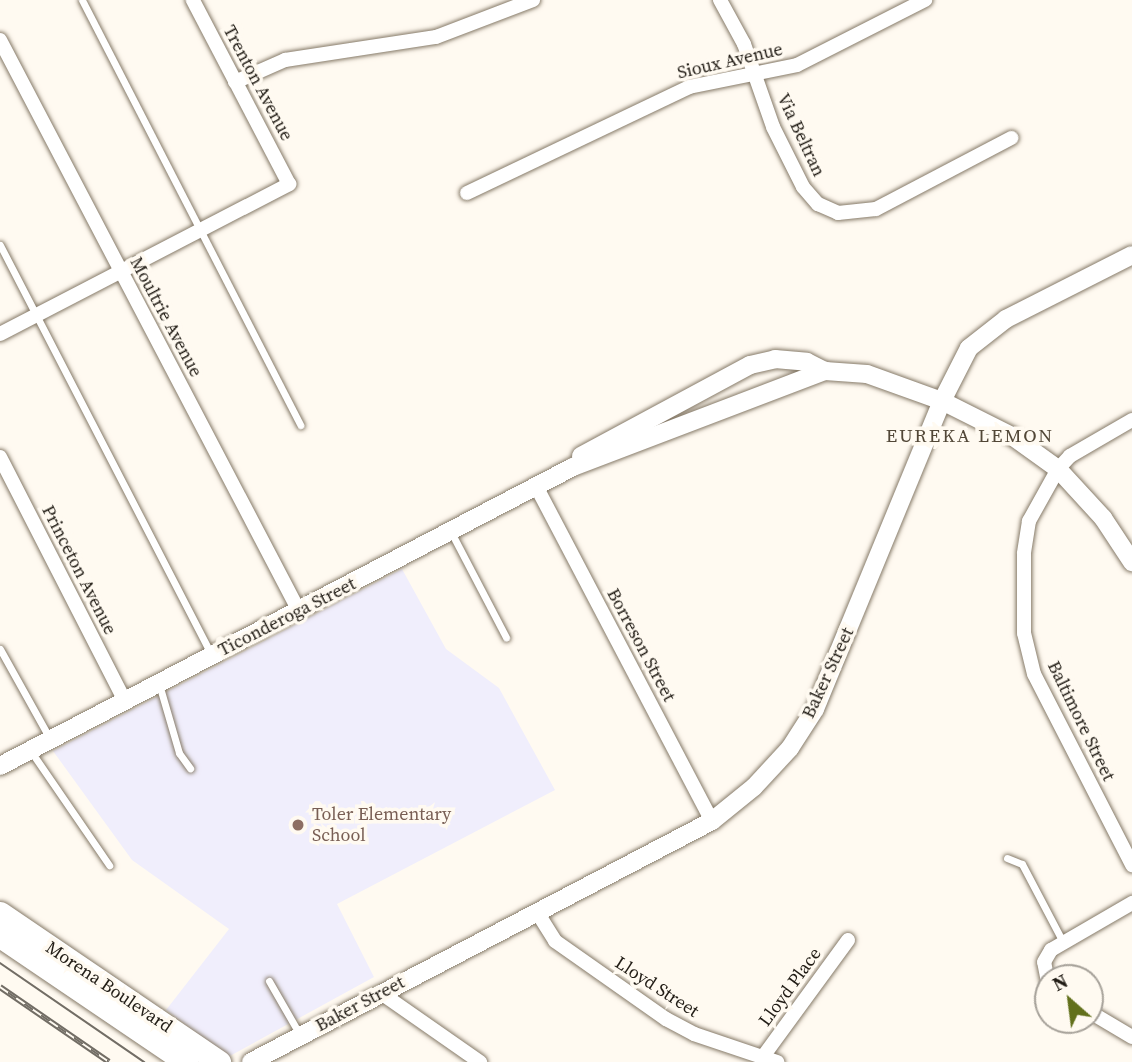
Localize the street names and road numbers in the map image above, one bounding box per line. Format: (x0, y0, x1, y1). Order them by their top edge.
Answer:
street label: Trenton Avenue (218, 22, 298, 144)
street label: Sioux Avenue (675, 38, 785, 84)
street label: Via Beltran (772, 90, 830, 180)
street label: Moultrie Avenue (125, 253, 207, 381)
street label: Princeton Avenue (37, 502, 121, 638)
street label: Ticonderoga Street (215, 573, 359, 661)
street label: Borreson Street (602, 585, 680, 705)
street label: Baker Street (798, 624, 858, 722)
street label: Baltimore Street (1043, 658, 1119, 784)
street label: Morena Boulevard (42, 937, 176, 1037)
street label: Lloyd Place (754, 943, 826, 1031)
street label: Lloyd Street (611, 952, 703, 1022)
street label: Baker Street (312, 972, 408, 1036)

